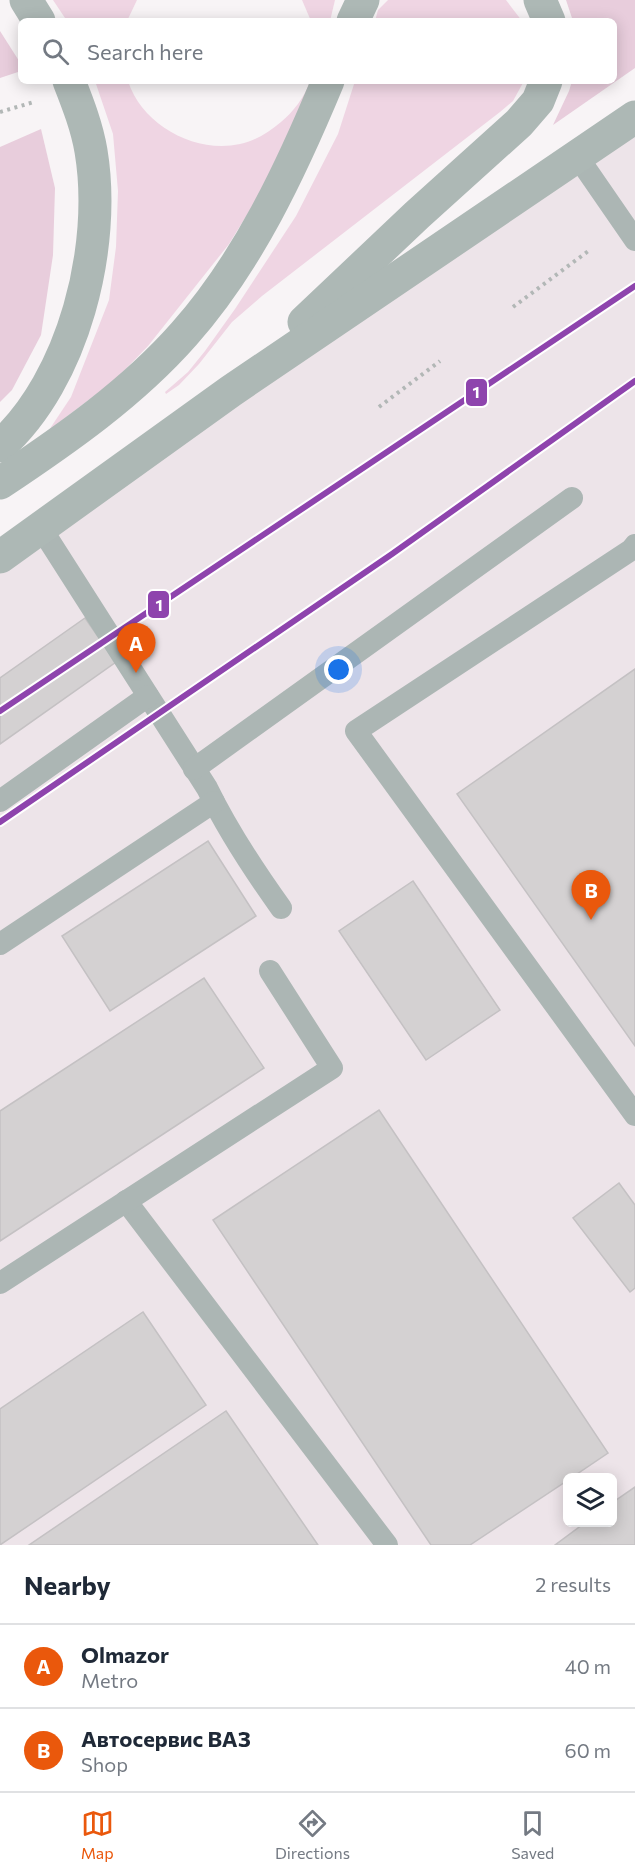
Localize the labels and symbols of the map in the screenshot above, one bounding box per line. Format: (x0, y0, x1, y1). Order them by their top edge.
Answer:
line badge: 1 (465, 378, 488, 407)
text: 1 (472, 382, 480, 401)
line badge: 1 (147, 590, 170, 619)
text: 1 (155, 595, 163, 614)
pin: A (116, 624, 156, 673)
your location (324, 655, 353, 684)
pin: B (572, 870, 610, 920)

